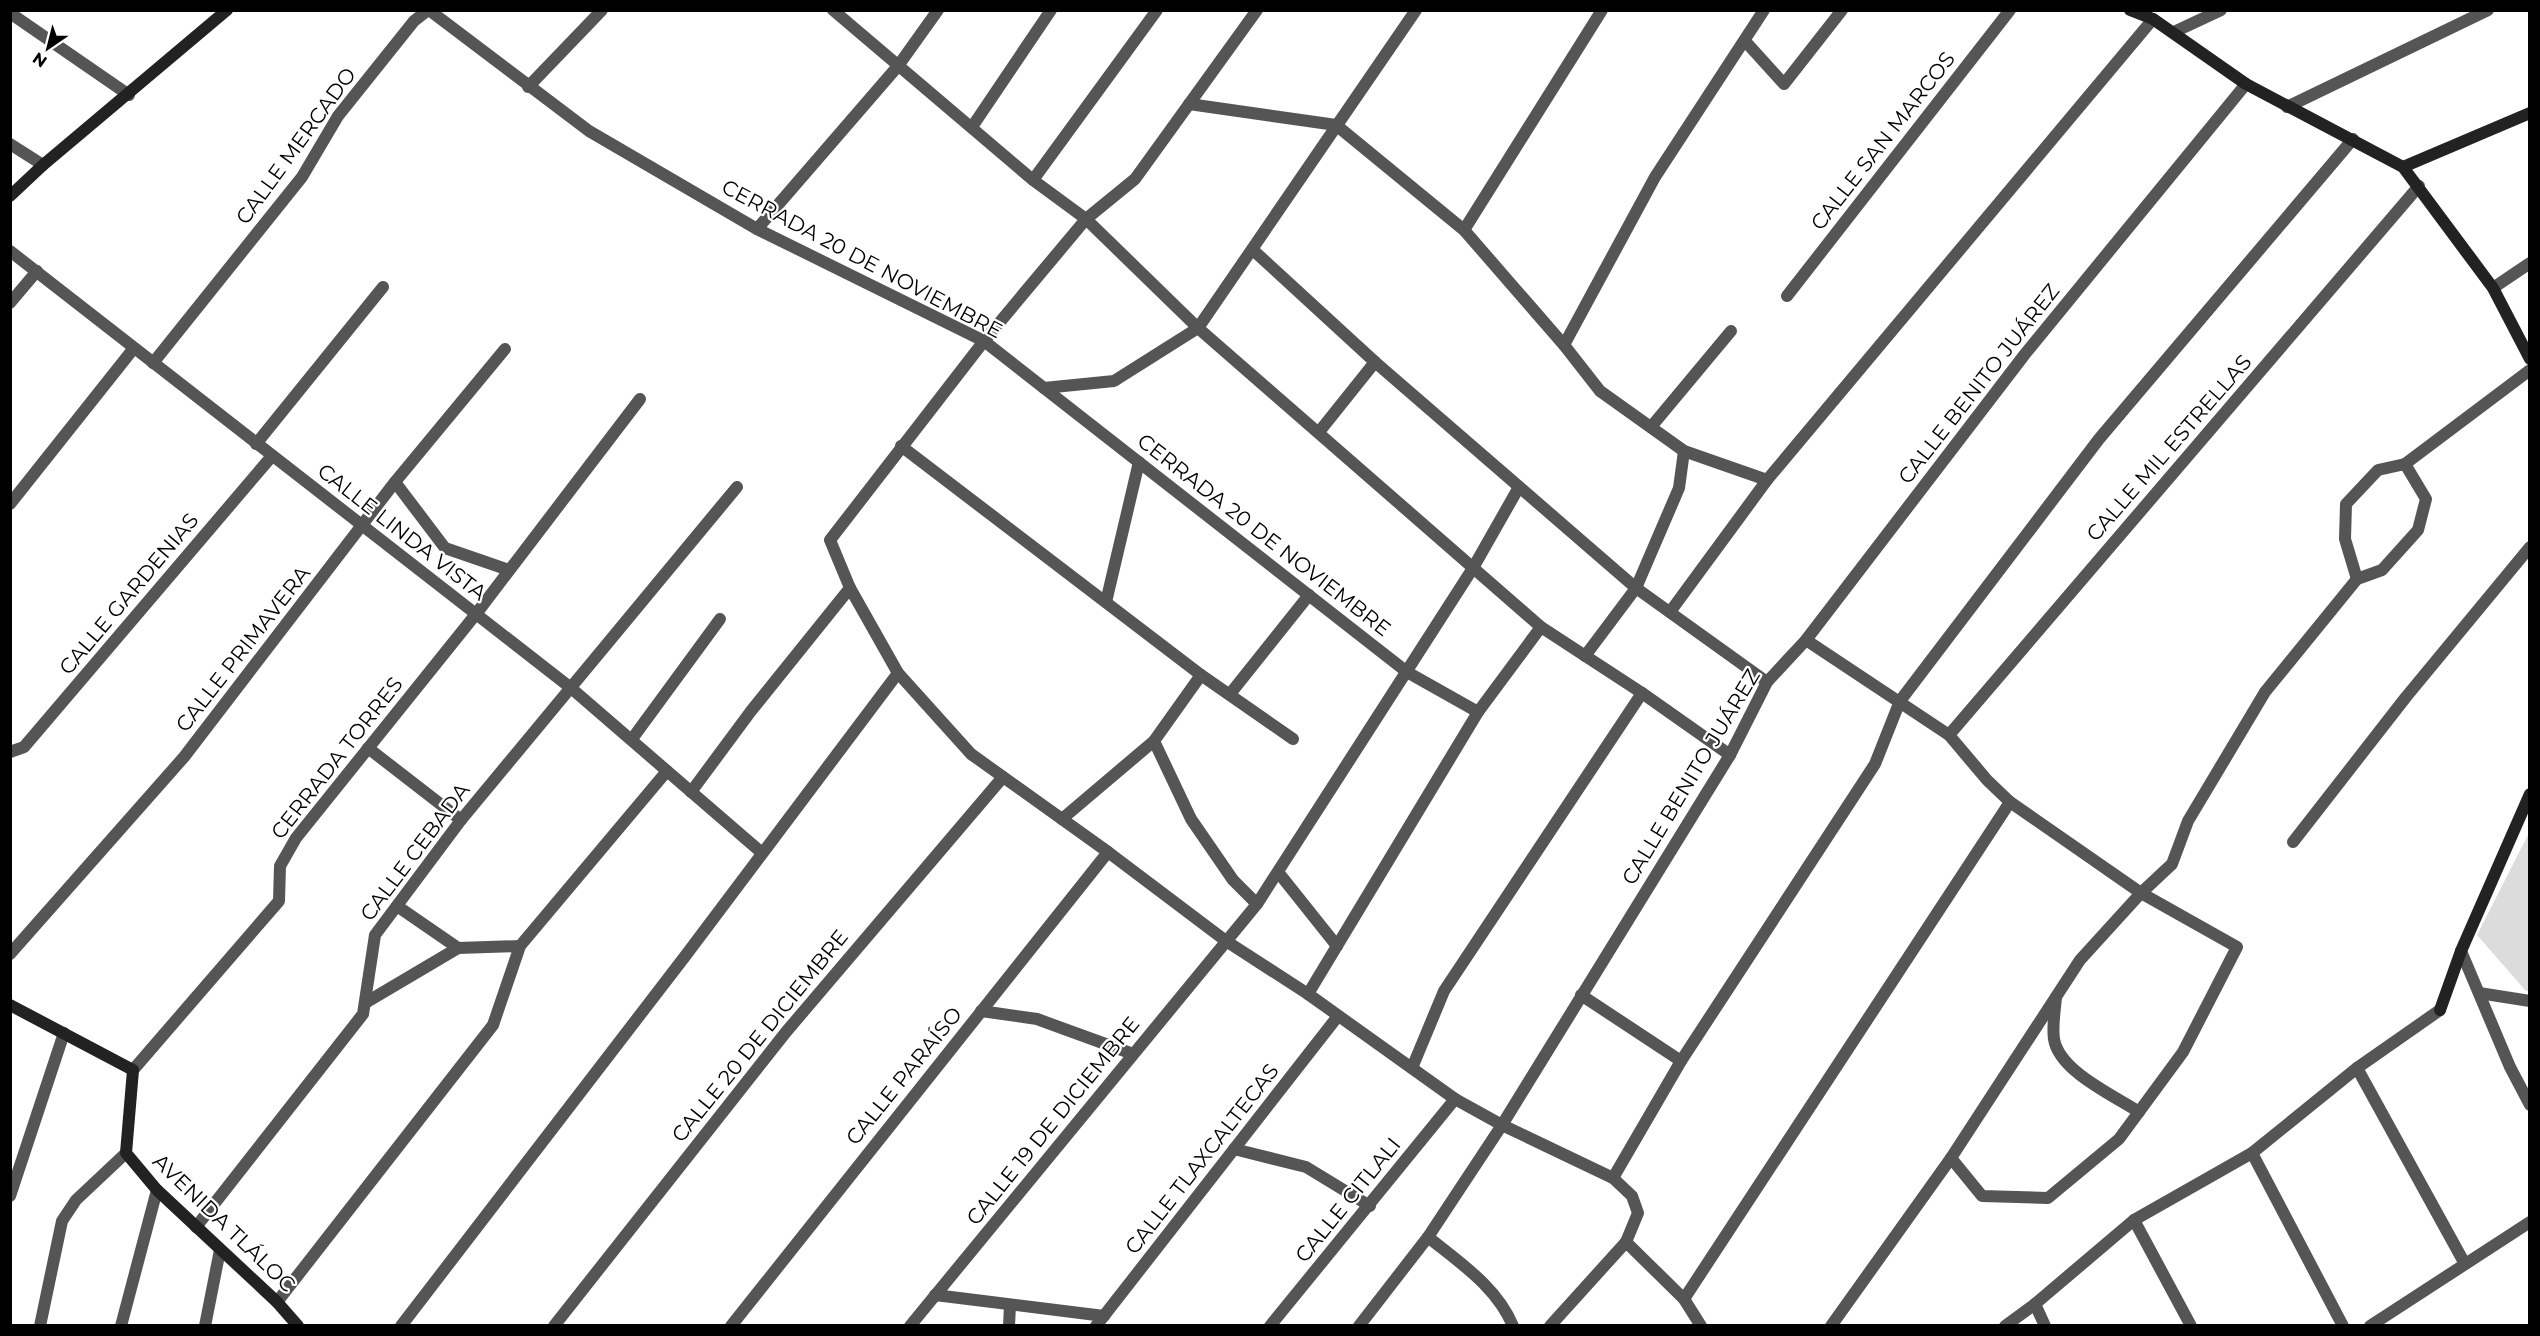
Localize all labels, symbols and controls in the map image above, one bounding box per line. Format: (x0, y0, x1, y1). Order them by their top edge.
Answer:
north arrow (18, 18, 78, 78)
street label: CALLE SAN MARCOS (1805, 47, 1960, 235)
text: N (29, 48, 50, 71)
street label: CALLE MERCADO (230, 62, 361, 229)
street label: CERRADA 20 DE NOVIEMBRE (718, 174, 1007, 343)
street label: CALLE BENITO JUÁREZ (1893, 279, 2064, 489)
street label: CALLE MIL ESTRELLAS (2081, 349, 2256, 546)
street label: CERRADA 20 DE NOVIEMBRE (1133, 428, 1396, 641)
street label: CALLE LINDA VISTA (313, 458, 492, 606)
street label: CALLE GARDENIAS (54, 508, 203, 680)
street label: CALLE PRIMAVERA (170, 560, 316, 736)
street label: CALLE BENITO JUÁREZ (1616, 664, 1765, 889)
street label: CERRADA TORRES (266, 672, 408, 844)
street label: CALLE CEBADA (355, 777, 475, 925)
street label: CALLE 20 DE DICIEMBRE (666, 924, 853, 1147)
street label: CALLE PARAÍSO (840, 1002, 967, 1150)
street label: CALLE 19 DE DICIEMBRE (961, 1012, 1144, 1230)
street label: CALLE TLAXCALTECAS (1119, 1058, 1284, 1259)
street label: CALLE CITLALI (1290, 1132, 1406, 1267)
street label: AVENIDA TLÁLOC (148, 1148, 301, 1297)

